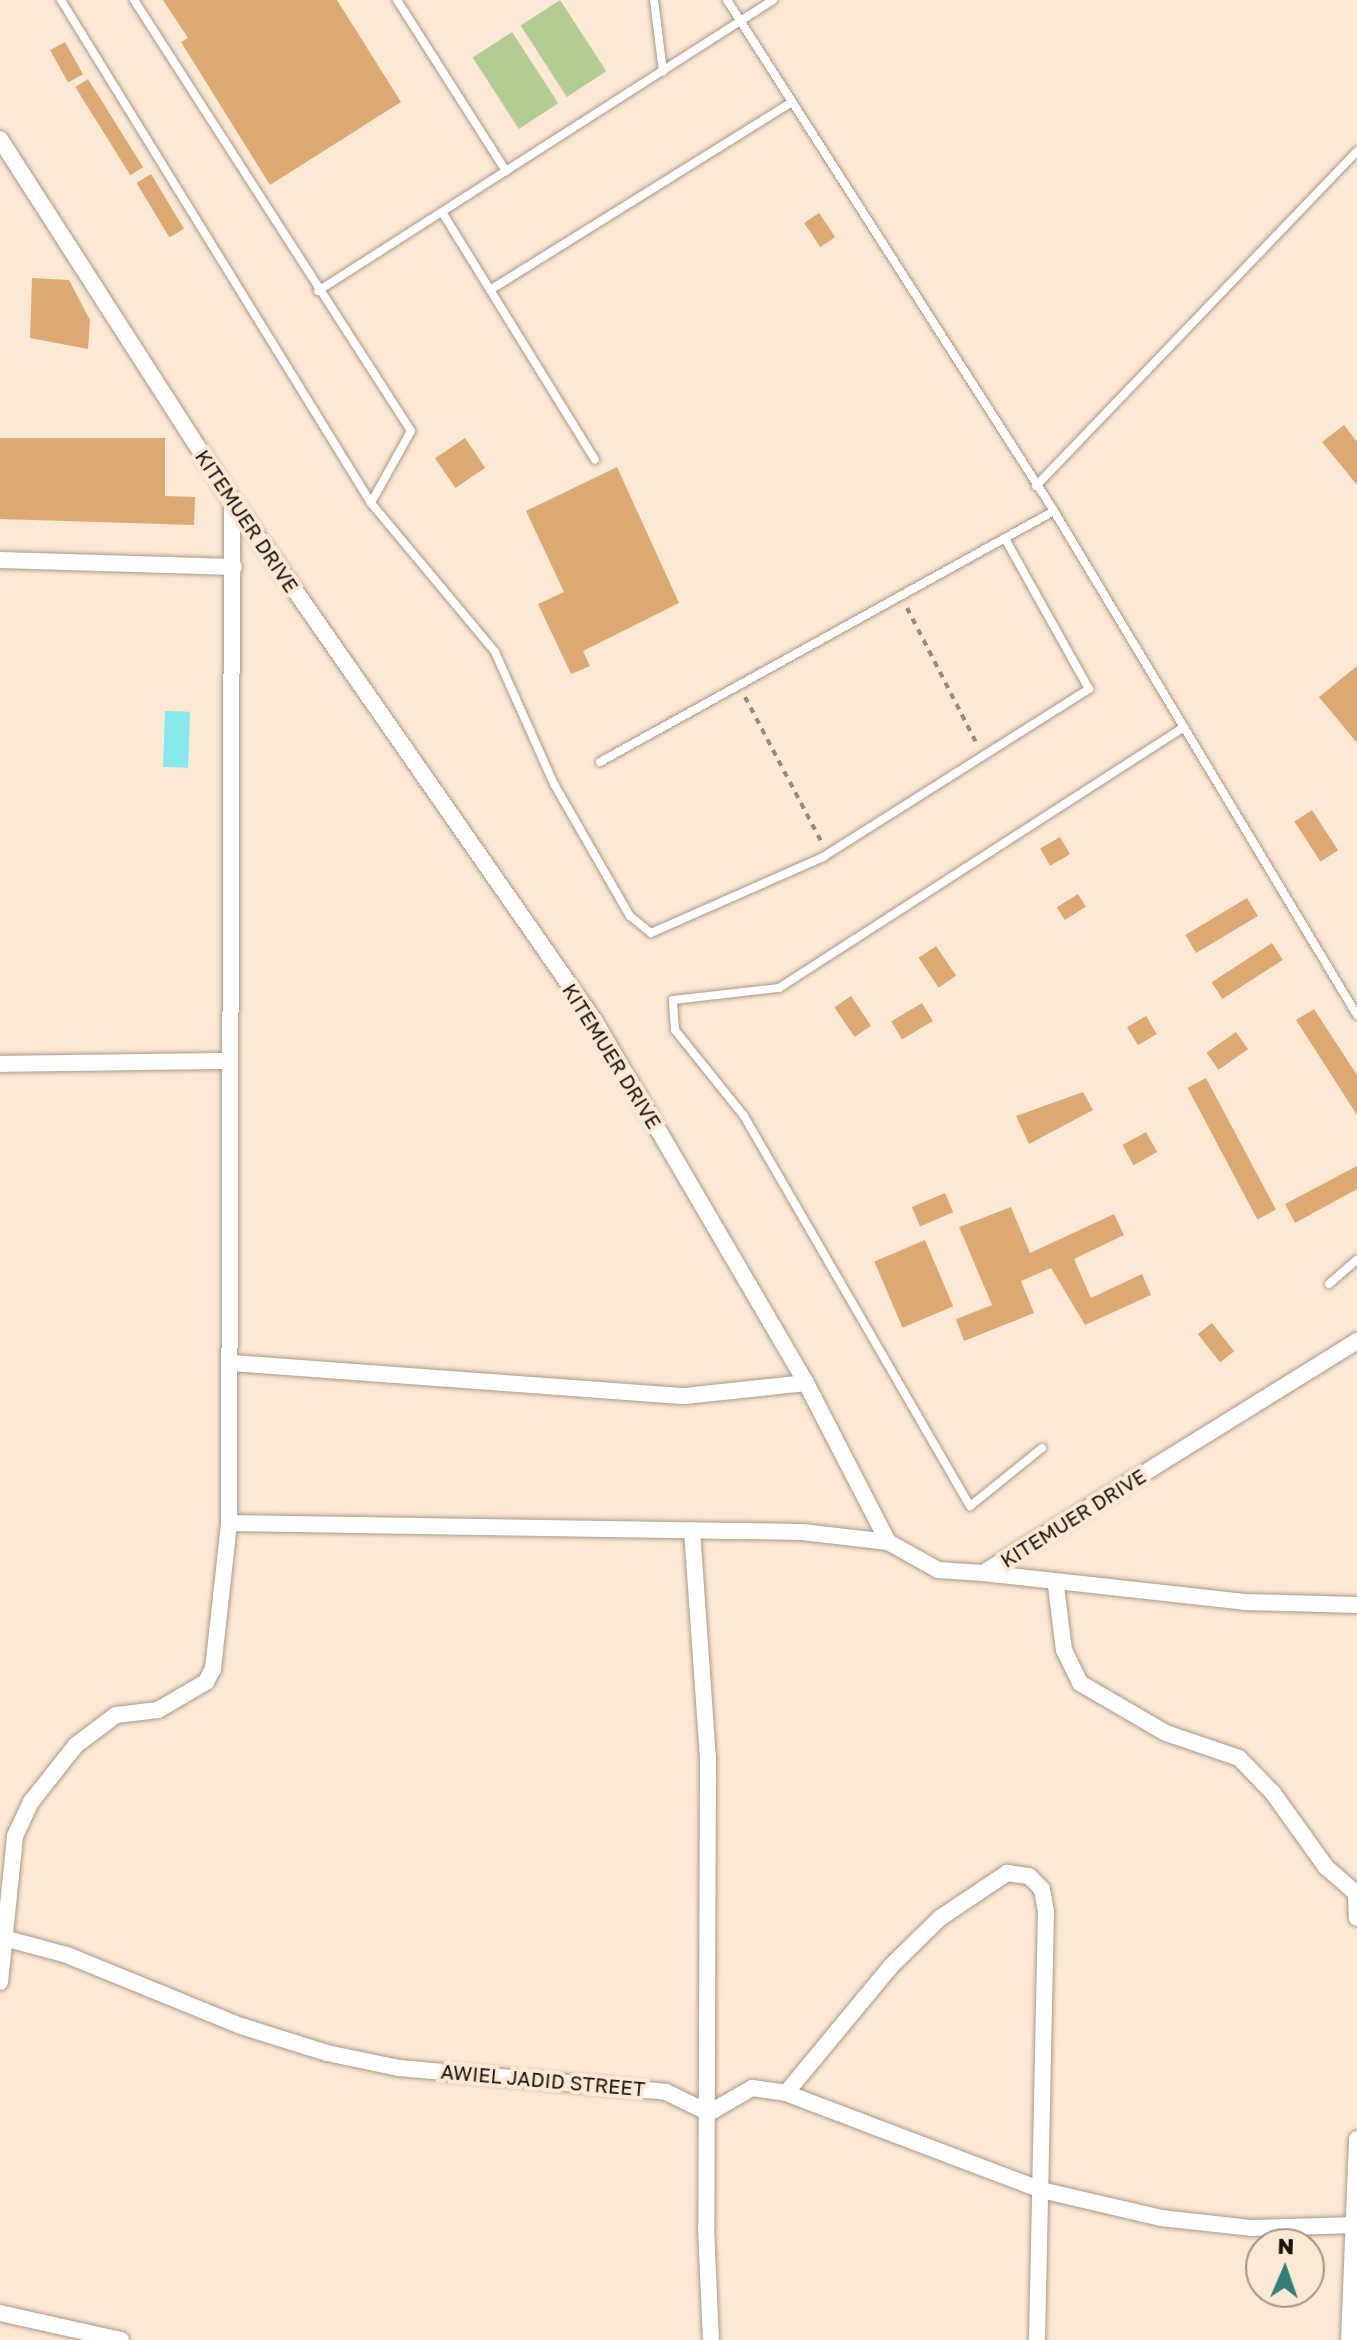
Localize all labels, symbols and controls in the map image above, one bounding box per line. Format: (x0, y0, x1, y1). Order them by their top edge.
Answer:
street label: KITEMUER DRIVE (190, 445, 304, 597)
street label: KITEMUER DRIVE (558, 979, 666, 1133)
street label: KITEMUER DRIVE (996, 1464, 1150, 1572)
street label: AWIEL JADID STREET (440, 2059, 646, 2101)
north arrow (1245, 2228, 1325, 2308)
text: N (1277, 2232, 1295, 2259)

